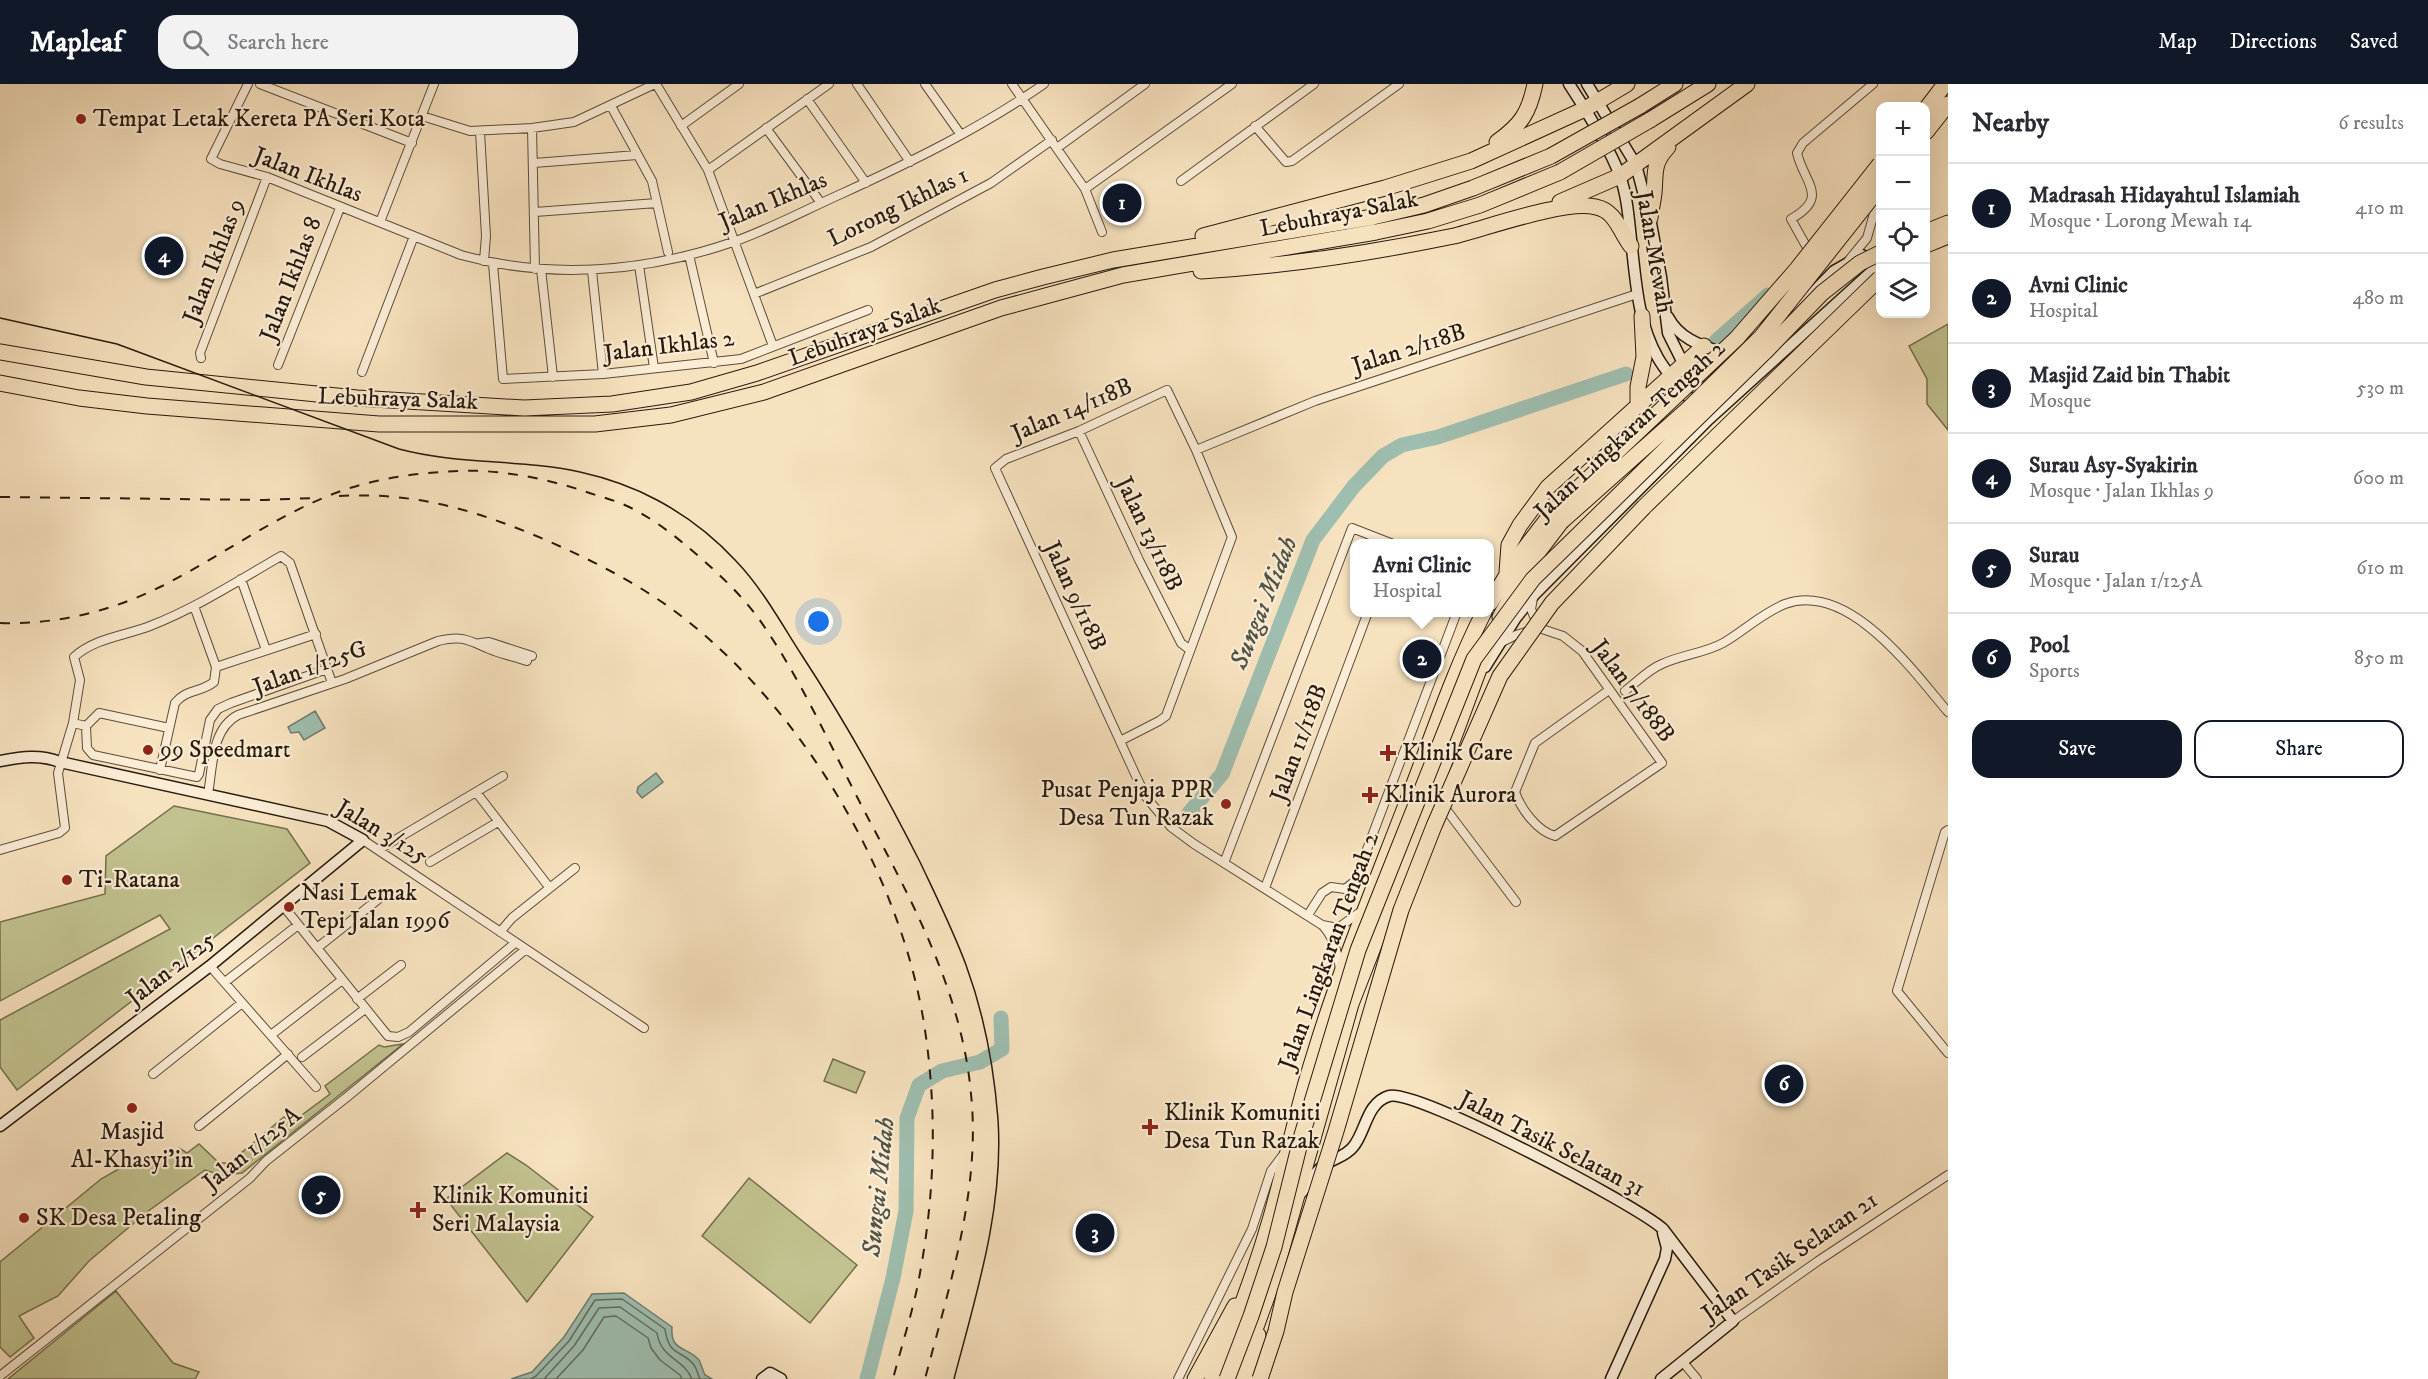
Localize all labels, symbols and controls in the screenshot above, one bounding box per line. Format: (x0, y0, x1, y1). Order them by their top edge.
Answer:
search box (158, 15, 578, 69)
text: Mapleaf (30, 25, 122, 60)
icon: search (179, 26, 212, 59)
text: Search here (227, 29, 329, 56)
text: Map (2158, 29, 2197, 55)
text: Directions (2230, 29, 2317, 55)
text: Saved (2350, 29, 2398, 55)
map controls (1876, 102, 1930, 318)
button: + (1876, 102, 1930, 156)
place label: Tempat Letak Kereta PA Seri Kota (93, 104, 426, 134)
text: Nearby (1972, 107, 2049, 140)
text: 6 results (2338, 111, 2404, 136)
marker: Tempat Letak Kereta PA Seri Kota (74, 112, 88, 126)
street label: Jalan Ikhlas (247, 140, 367, 209)
button: − (1876, 156, 1930, 210)
street label: Lorong Ikhlas 1 (823, 160, 973, 254)
street label: Jalan Ikhlas (713, 165, 831, 238)
pin: 1 (1102, 180, 1142, 226)
text: Madrasah Hidayahtul Islamiah (2029, 182, 2300, 209)
street label: Lebuhraya Salak (1257, 184, 1421, 244)
street label: Jalan Mewah (1628, 186, 1680, 316)
street label: Jalan Ikhlas 9 (176, 194, 252, 330)
text: 1 (1988, 196, 1995, 221)
text: 410 m (2355, 196, 2404, 221)
text: Mosque · Lorong Mewah 14 (2029, 209, 2252, 234)
button: locate (1876, 210, 1930, 264)
street label: Jalan Ikhlas 8 (253, 212, 329, 348)
pin: 4 (144, 234, 184, 279)
button: layers (1876, 264, 1930, 318)
text: Avni Clinic (2029, 272, 2128, 299)
text: 2 (1987, 286, 1996, 311)
text: 480 m (2352, 286, 2404, 311)
street label: Lebuhraya Salak (784, 290, 946, 374)
text: Hospital (2029, 299, 2098, 324)
street label: Jalan 2/118B (1347, 317, 1470, 382)
street label: Jalan Ikhlas 2 (600, 323, 736, 369)
street label: Jalan Lingkaran Tengah 2 (1527, 333, 1732, 528)
text: Masjid Zaid bin Thabit (2029, 362, 2230, 389)
street label: Jalan 14/118B (1005, 371, 1137, 450)
text: 3 (1988, 376, 1995, 401)
text: 530 m (2357, 376, 2404, 401)
street label: Lebuhraya Salak (317, 381, 479, 417)
text: Mosque (2029, 389, 2091, 414)
text: Surau Asy-Syakirin (2029, 452, 2198, 479)
text: 4 (1986, 466, 1997, 491)
text: 600 m (2353, 466, 2404, 491)
street label: Jalan 13/118B (1108, 470, 1190, 596)
text: Mosque · Jalan Ikhlas 9 (2029, 479, 2214, 504)
water label: Sungai Midah (1222, 532, 1306, 675)
street label: Jalan 9/118B (1036, 535, 1113, 656)
popup (1350, 539, 1494, 617)
text: Surau (2029, 542, 2079, 569)
text: Avni Clinic (1373, 552, 1471, 579)
text: 5 (1987, 556, 1996, 581)
text: 610 m (2356, 556, 2404, 581)
text: Mosque · Jalan 1/125A (2029, 569, 2202, 594)
text: Hospital (1373, 579, 1442, 604)
your location (804, 607, 833, 636)
street label: Jalan 7/188B (1583, 632, 1682, 748)
text: Pool (2029, 632, 2069, 659)
street label: Jalan 1/125G (247, 634, 371, 703)
pin: 2 (1402, 636, 1442, 682)
text: 6 (1986, 646, 1997, 671)
text: 850 m (2354, 646, 2404, 671)
text: Sports (2029, 659, 2080, 684)
street label: Jalan 11/118B (1263, 680, 1334, 808)
button: Save (1972, 720, 2182, 778)
button: Share (2194, 720, 2404, 778)
place label: 99 Speedmart (159, 735, 291, 765)
place label: Klinik Care (1402, 738, 1513, 768)
marker: 99 Speedmart (141, 743, 155, 757)
marker: Klinik Care (1379, 744, 1397, 762)
place label: Pusat Penjaja PPR Desa Tun Razak (1040, 775, 1214, 833)
place label: Klinik Aurora (1384, 780, 1517, 810)
marker: Klinik Aurora (1361, 786, 1379, 804)
street label: Jalan 3/125 (329, 792, 434, 871)
marker: Pusat Penjaja PPR Desa Tun Razak (1219, 797, 1233, 811)
street label: Jalan Lingkaran Tengah 2 (1271, 828, 1386, 1076)
place label: Ti-Ratana (79, 865, 181, 895)
marker: Ti-Ratana (60, 873, 74, 887)
place label: Nasi Lemak Tepi Jalan 1996 (301, 878, 451, 936)
marker: Nasi Lemak Tepi Jalan 1996 (282, 900, 296, 914)
street label: Jalan 2/125 (119, 925, 222, 1014)
pin: 6 (1764, 1062, 1804, 1106)
street label: Jalan Tasik Selatan 31 (1452, 1083, 1650, 1204)
place label: Klinik Komuniti Desa Tun Razak (1164, 1098, 1320, 1156)
street label: Jalan 1/125A (195, 1100, 308, 1199)
marker: Masjid Al-Khasyi'in (125, 1101, 139, 1115)
water label: Sungai Midah (855, 1115, 903, 1259)
place label: Masjid Al-Khasyi'in (71, 1117, 194, 1175)
marker: Klinik Komuniti Desa Tun Razak (1141, 1118, 1159, 1136)
pin: 5 (302, 1172, 340, 1218)
place label: Klinik Komuniti Seri Malaysia (432, 1181, 588, 1239)
street label: Jalan Tasik Selatan 21 (1695, 1185, 1884, 1330)
marker: Klinik Komuniti Seri Malaysia (409, 1201, 427, 1219)
place label: SK Desa Petaling (36, 1203, 201, 1233)
pin: 3 (1076, 1210, 1114, 1256)
marker: SK Desa Petaling (17, 1211, 31, 1225)

